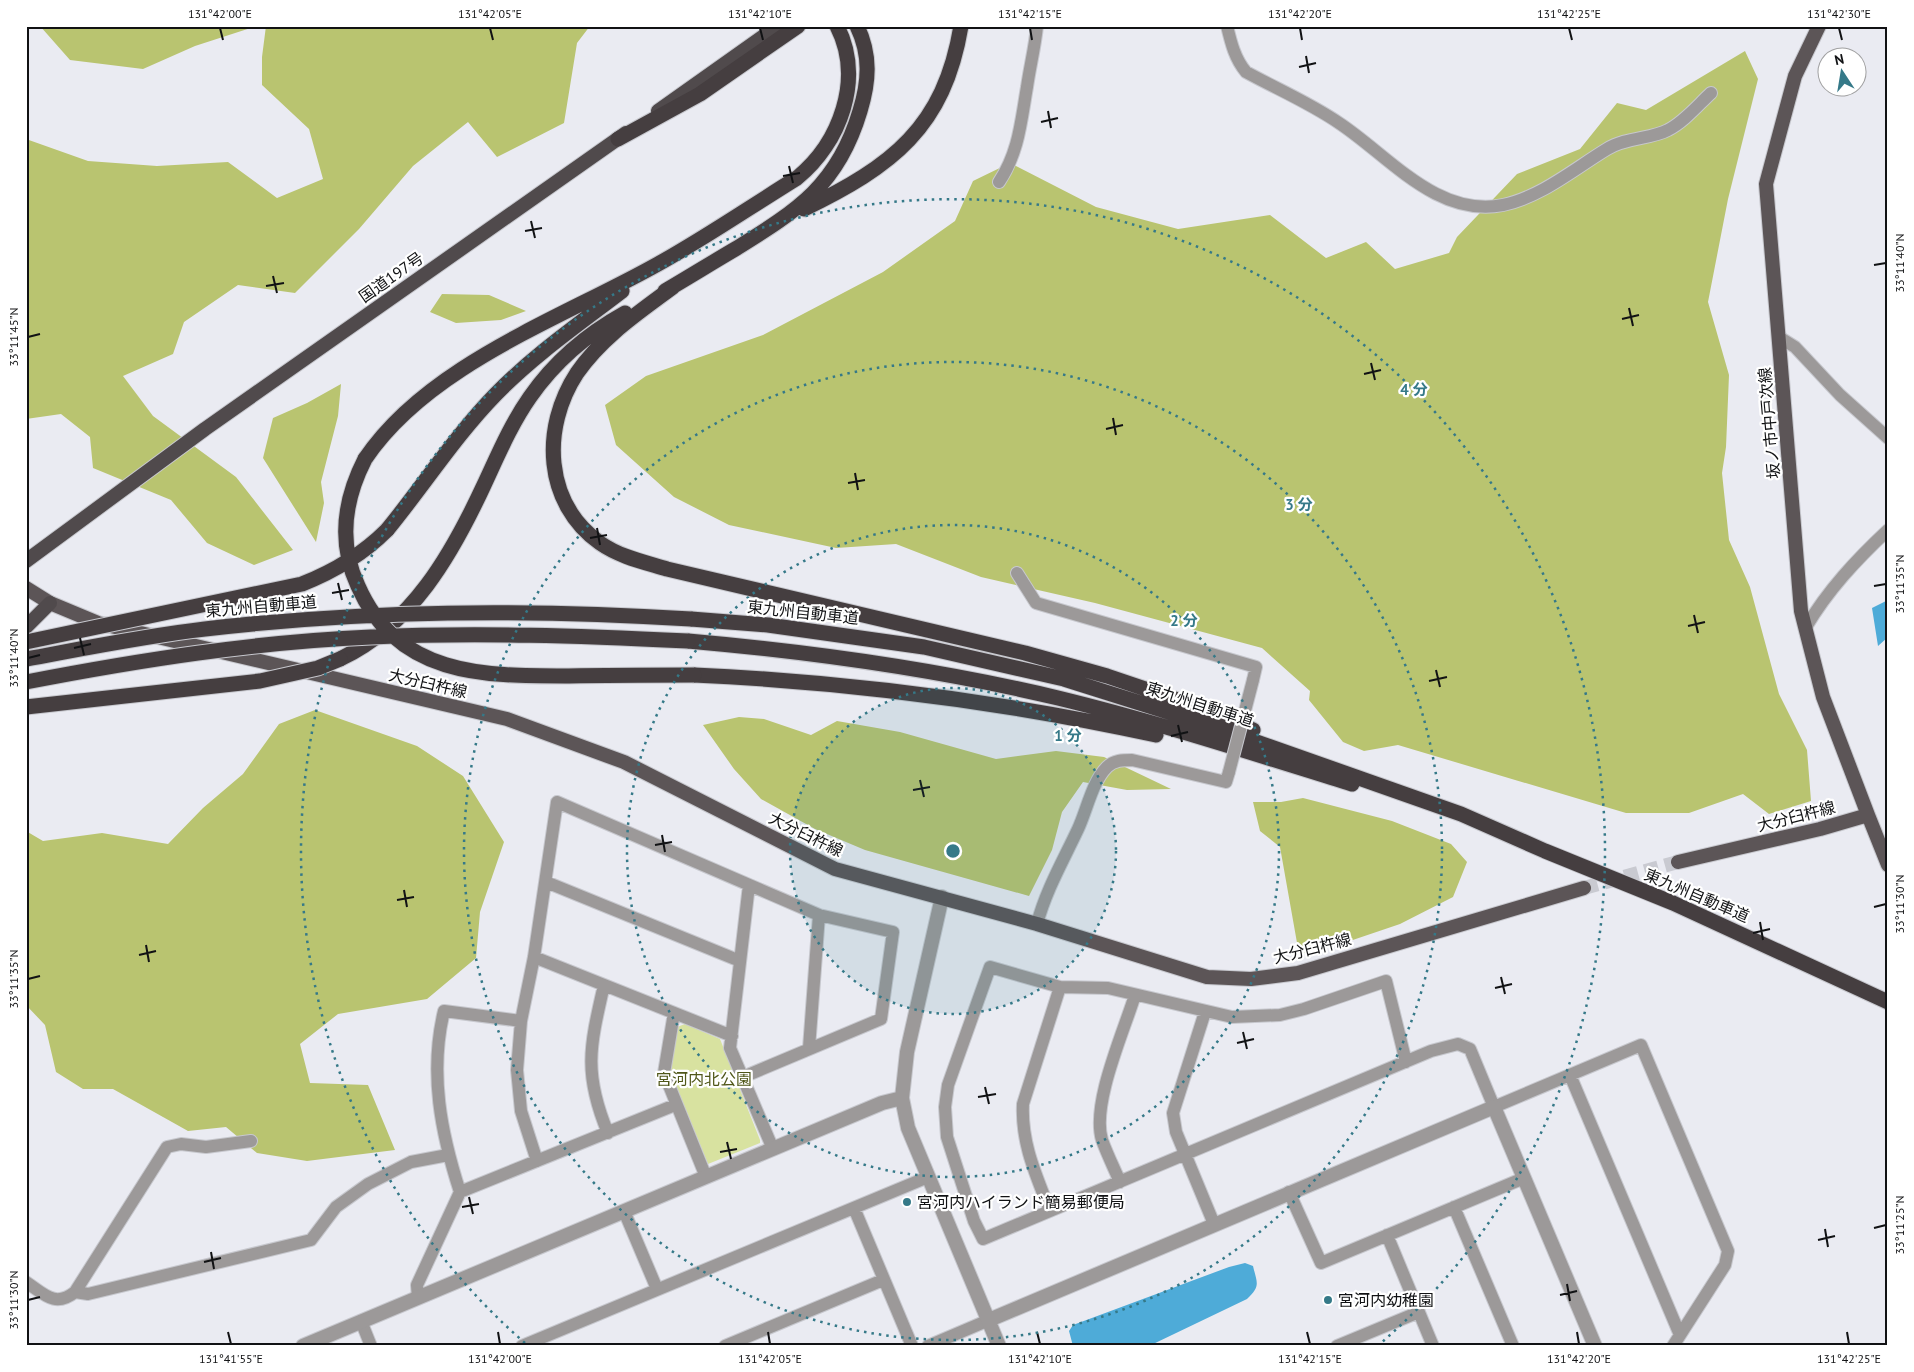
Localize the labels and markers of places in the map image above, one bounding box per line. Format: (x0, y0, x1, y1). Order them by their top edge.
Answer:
centre of rings (944, 842, 962, 860)
place label: 宮河内ハイランド簡易郵便局 (917, 1192, 1125, 1212)
marker: 宮河内ハイランド簡易郵便局 (901, 1196, 913, 1208)
place label: 宮河内幼稚園 (1338, 1290, 1434, 1310)
marker: 宮河内幼稚園 (1322, 1294, 1334, 1306)

